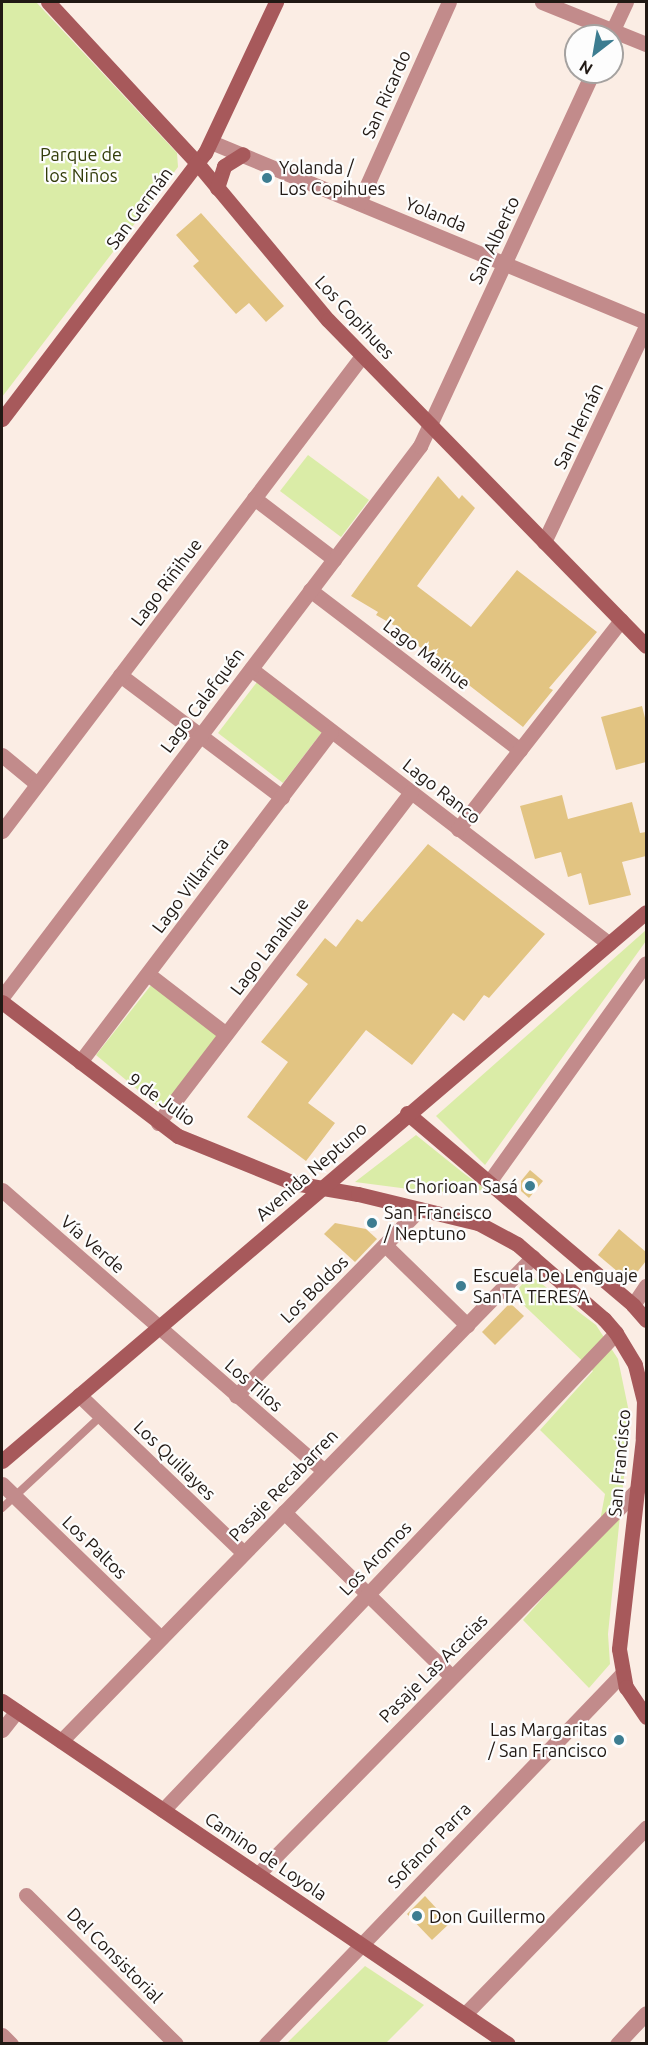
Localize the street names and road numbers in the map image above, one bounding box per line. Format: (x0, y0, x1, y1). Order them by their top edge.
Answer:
street label: San Ricardo (357, 47, 415, 141)
street label: San Germán (101, 163, 177, 253)
street label: Yolanda (402, 192, 470, 236)
street label: San Alberto (464, 193, 524, 287)
street label: Los Copihues (311, 271, 399, 363)
street label: San Hernán (549, 380, 607, 472)
street label: Lago Riñihue (126, 534, 206, 630)
street label: Lago Maihue (379, 614, 475, 694)
street label: Lago Calafquén (156, 643, 248, 757)
street label: Lago Ranco (399, 754, 485, 828)
street label: Lago Villarrica (147, 833, 233, 937)
street label: Lago Lanalhue (225, 893, 313, 999)
street label: 9 de Julio (124, 1068, 200, 1130)
street label: Avenida Neptuno (251, 1117, 371, 1225)
street label: Vía Verde (57, 1210, 129, 1278)
street label: Los Boldos (276, 1251, 352, 1327)
street label: Los Tilos (221, 1354, 287, 1416)
street label: San Francisco (604, 1408, 634, 1518)
street label: Los Quillayes (130, 1416, 220, 1504)
street label: Pasaje Recabarren (224, 1424, 342, 1546)
street label: Los Paltos (58, 1511, 132, 1583)
street label: Los Aromos (334, 1516, 416, 1600)
street label: Pasaje Las Acacias (374, 1609, 492, 1727)
street label: Sofanor Parra (383, 1798, 475, 1892)
street label: Camino de Loyola (201, 1807, 331, 1905)
street label: Del Consistorial (63, 1903, 167, 2007)

